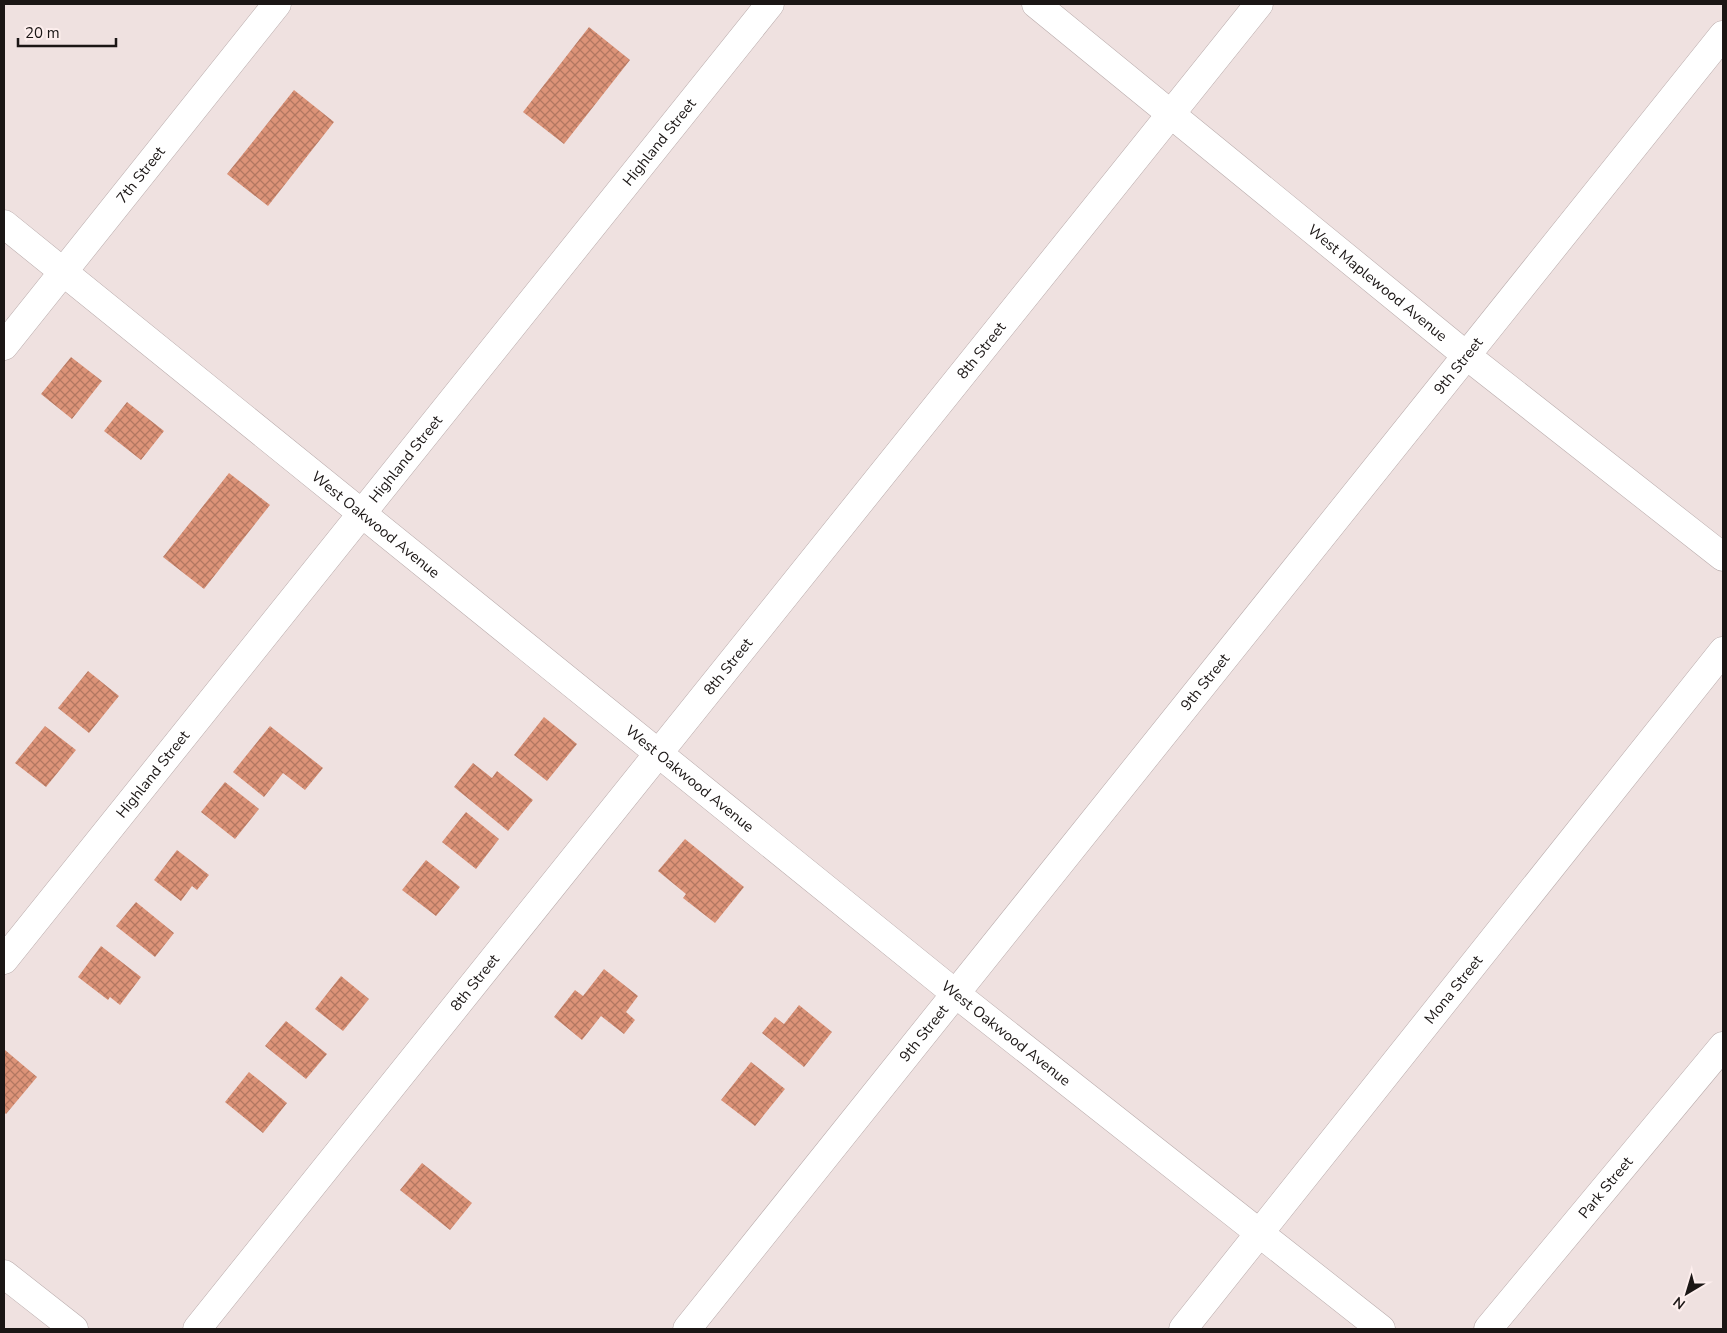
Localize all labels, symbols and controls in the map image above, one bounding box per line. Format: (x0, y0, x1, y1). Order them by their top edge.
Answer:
scale bar (18, 15, 115, 47)
text: 20 m (25, 23, 60, 43)
street label: Highland Street (618, 94, 701, 190)
street label: 7th Street (112, 142, 170, 208)
street label: West Maplewood Avenue (1304, 220, 1452, 346)
street label: 8th Street (952, 317, 1011, 383)
street label: 9th Street (1429, 332, 1488, 398)
street label: Highland Street (364, 411, 447, 507)
street label: West Oakwood Avenue (307, 467, 444, 583)
street label: 8th Street (699, 633, 757, 699)
street label: 9th Street (1176, 649, 1235, 715)
street label: West Oakwood Avenue (621, 721, 758, 837)
street label: Highland Street (112, 726, 194, 822)
street label: 8th Street (446, 949, 504, 1015)
street label: Mona Street (1420, 950, 1487, 1028)
street label: West Oakwood Avenue (937, 976, 1075, 1091)
street label: 9th Street (895, 1000, 953, 1066)
street label: Park Street (1574, 1152, 1638, 1223)
north arrow (1662, 1268, 1712, 1318)
text: N (1669, 1292, 1689, 1314)

